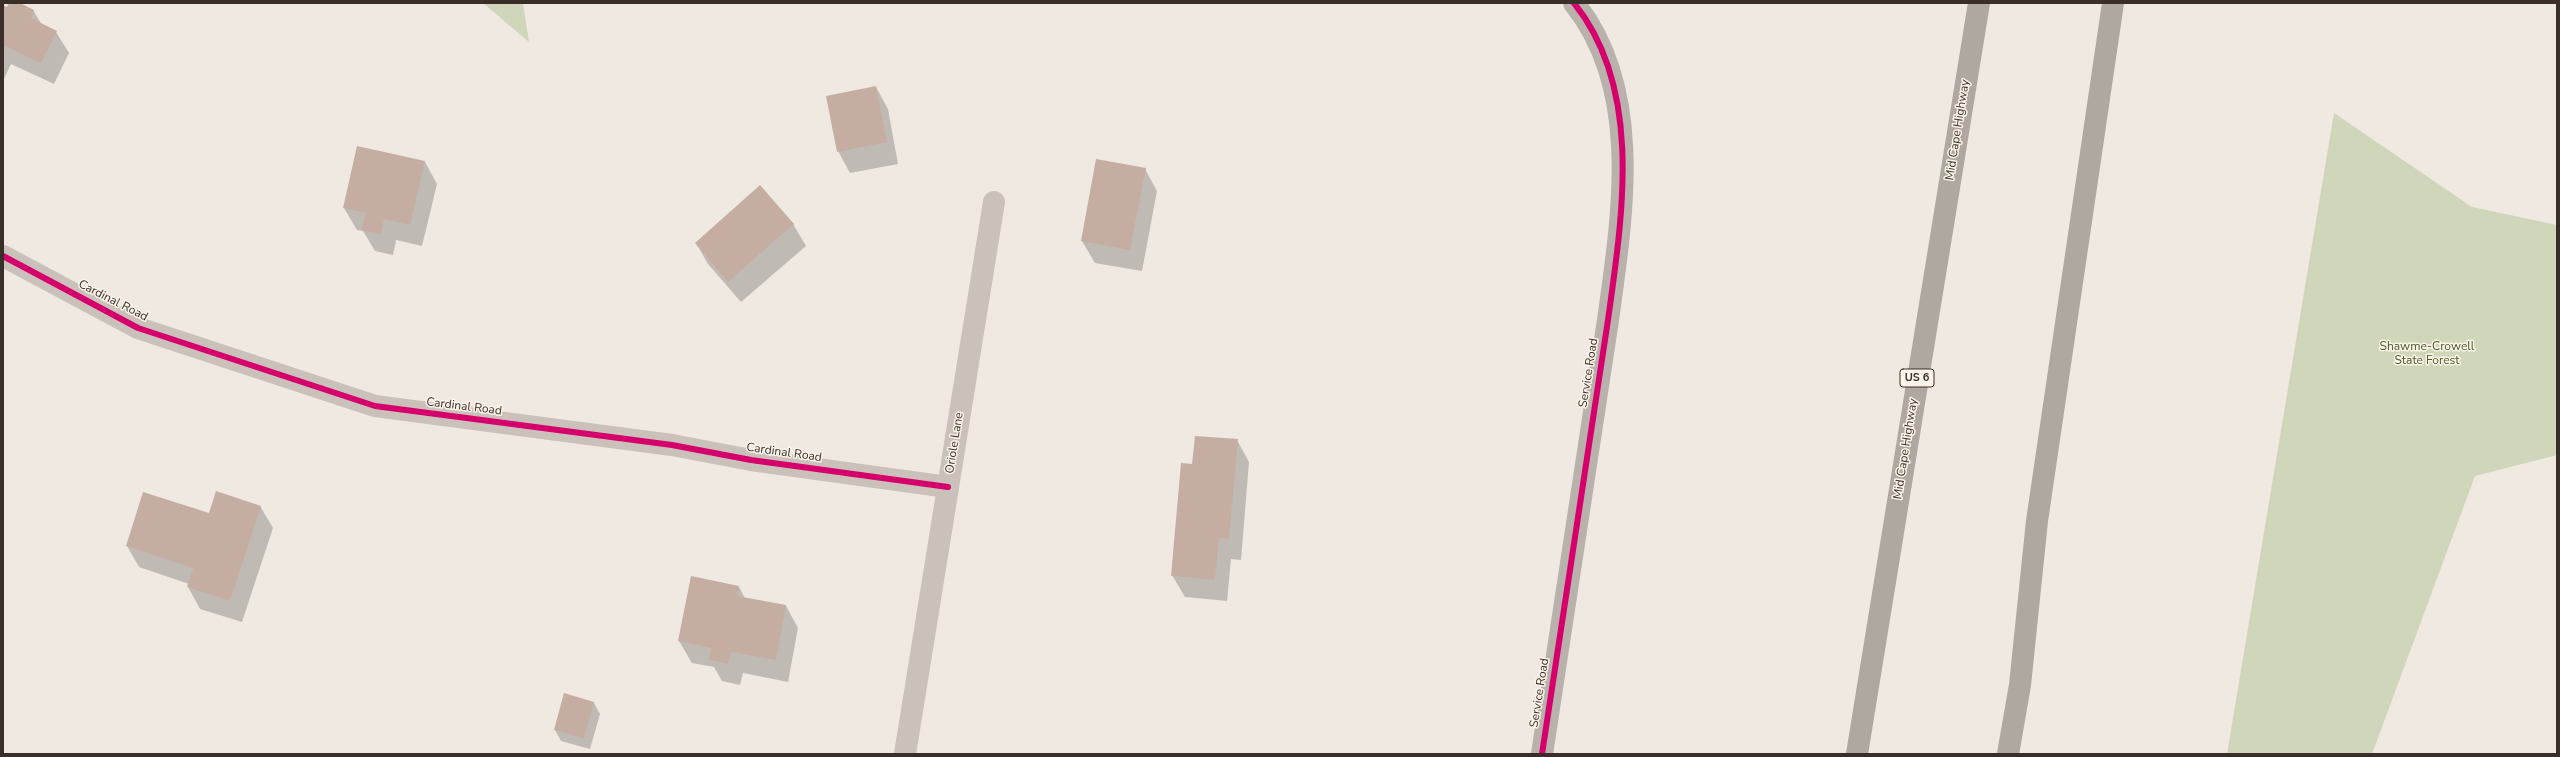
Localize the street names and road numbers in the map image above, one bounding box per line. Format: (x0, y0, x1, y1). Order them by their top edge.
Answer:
street label: Mid Cape Highway (1943, 79, 1973, 181)
street label: Cardinal Road (76, 277, 150, 325)
street label: Service Road (1576, 337, 1602, 409)
road number: US 6 (1900, 369, 1934, 387)
street label: Cardinal Road (425, 395, 503, 419)
street label: Mid Cape Highway (1891, 398, 1921, 500)
street label: Oriole Lane (943, 411, 967, 475)
street label: Cardinal Road (745, 441, 823, 465)
street label: Service Road (1527, 657, 1553, 729)

